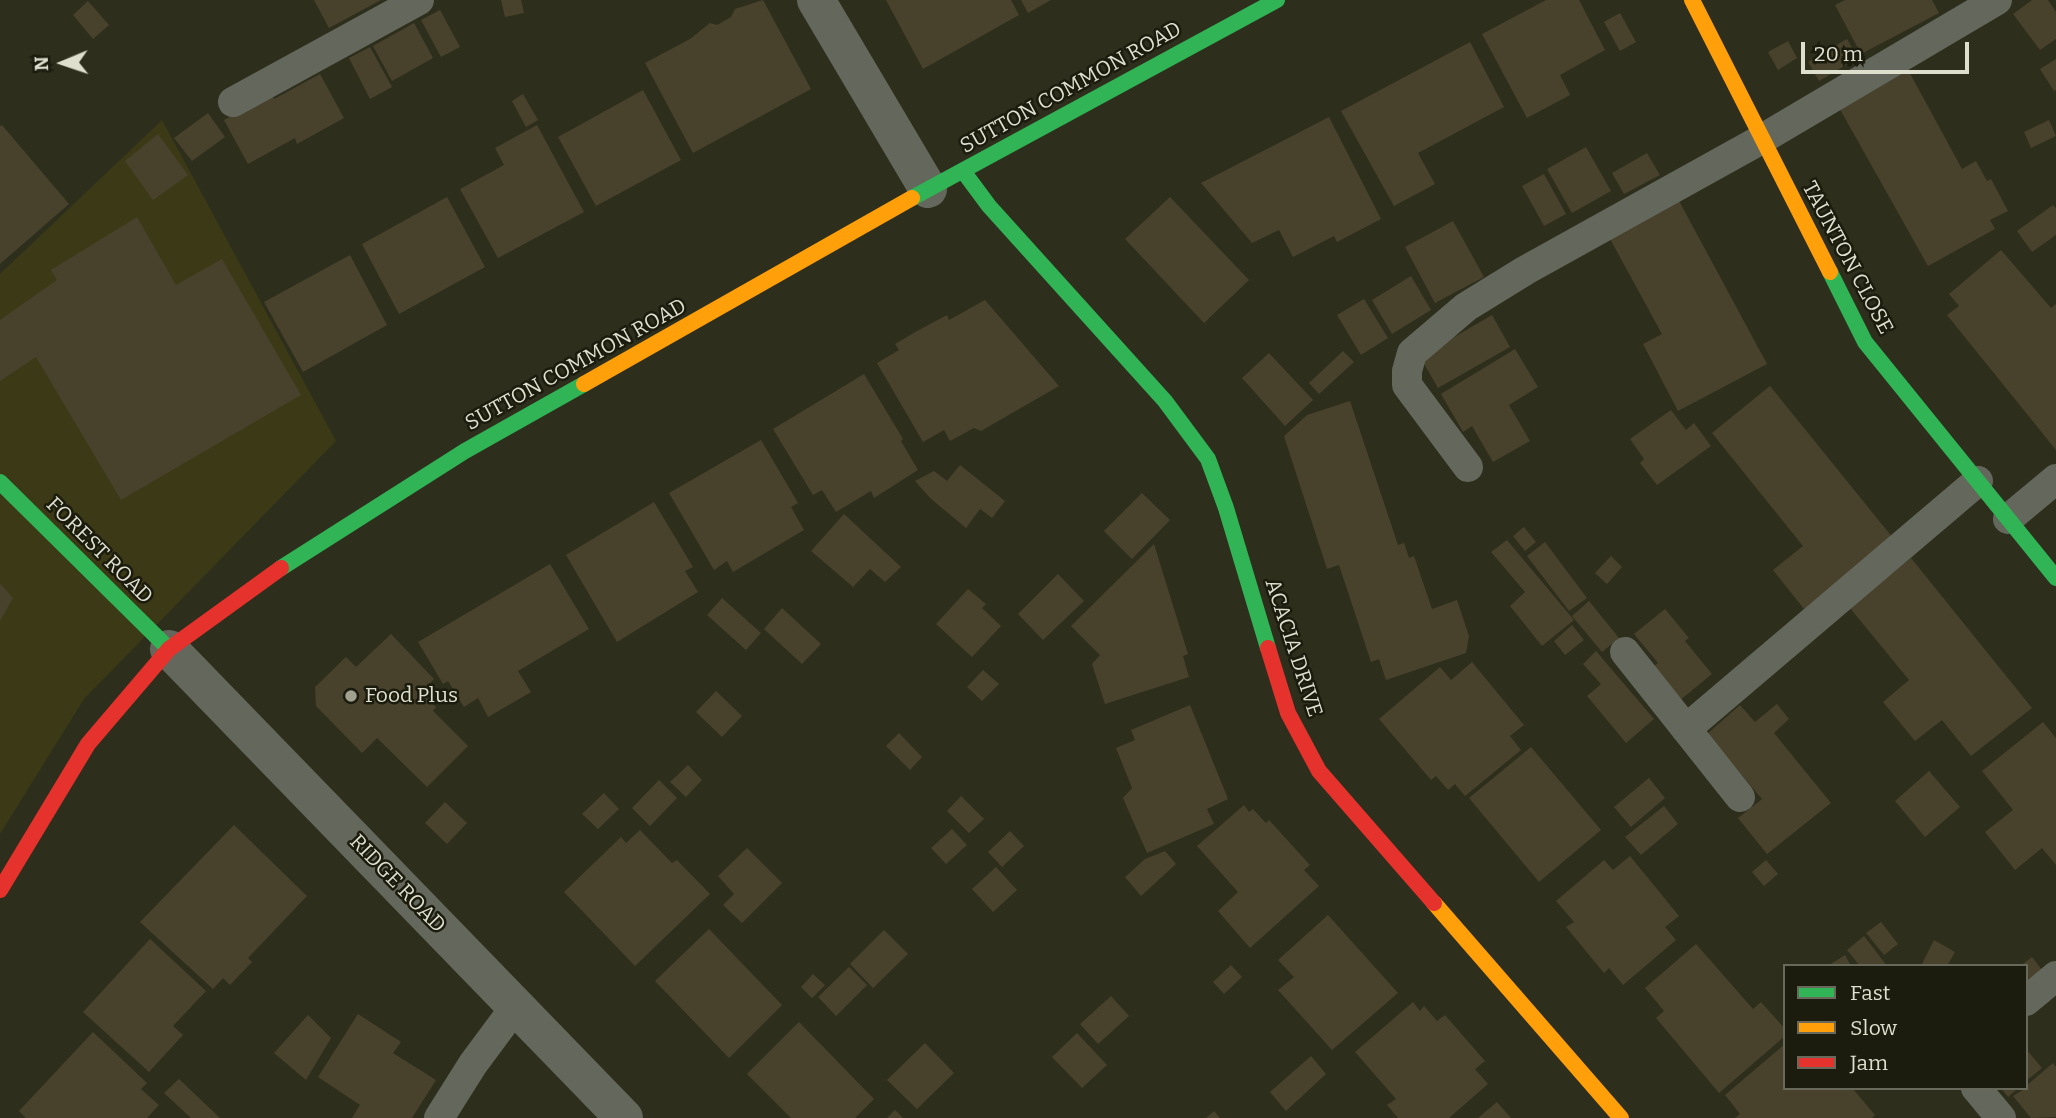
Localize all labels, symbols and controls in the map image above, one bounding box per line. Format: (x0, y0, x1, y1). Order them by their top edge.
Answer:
street label: SUTTON COMMON ROAD (956, 17, 1186, 159)
north arrow (28, 28, 98, 98)
scale bar (1804, 28, 1972, 72)
text: 20 m (1814, 41, 1863, 67)
text: N (30, 56, 53, 71)
street label: TAUNTON CLOSE (1796, 177, 1898, 339)
street label: SUTTON COMMON ROAD (461, 294, 691, 436)
street label: FOREST ROAD (41, 493, 157, 609)
street label: ACACIA DRIVE (1259, 576, 1327, 720)
place label: Food Plus (365, 683, 458, 709)
marker: Food Plus (343, 688, 359, 704)
street label: RIDGE ROAD (344, 830, 450, 938)
legend (1783, 964, 2028, 1090)
text: Fast (1850, 980, 1890, 1006)
text: Slow (1850, 1015, 1897, 1041)
text: Jam (1850, 1050, 1888, 1076)

